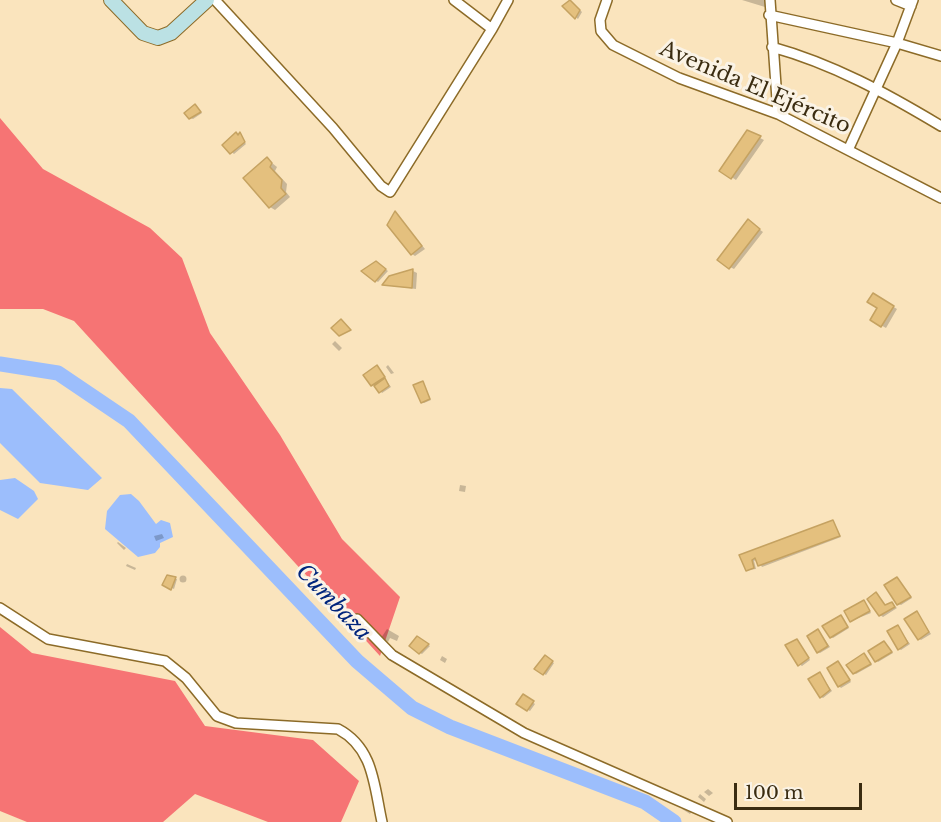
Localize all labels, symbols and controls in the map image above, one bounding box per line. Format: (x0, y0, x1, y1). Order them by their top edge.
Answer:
street label: Avenida El Ejército (656, 36, 854, 140)
water label: Cumbaza (290, 559, 376, 647)
scale bar (737, 771, 864, 809)
text: 100 m (745, 782, 803, 804)

